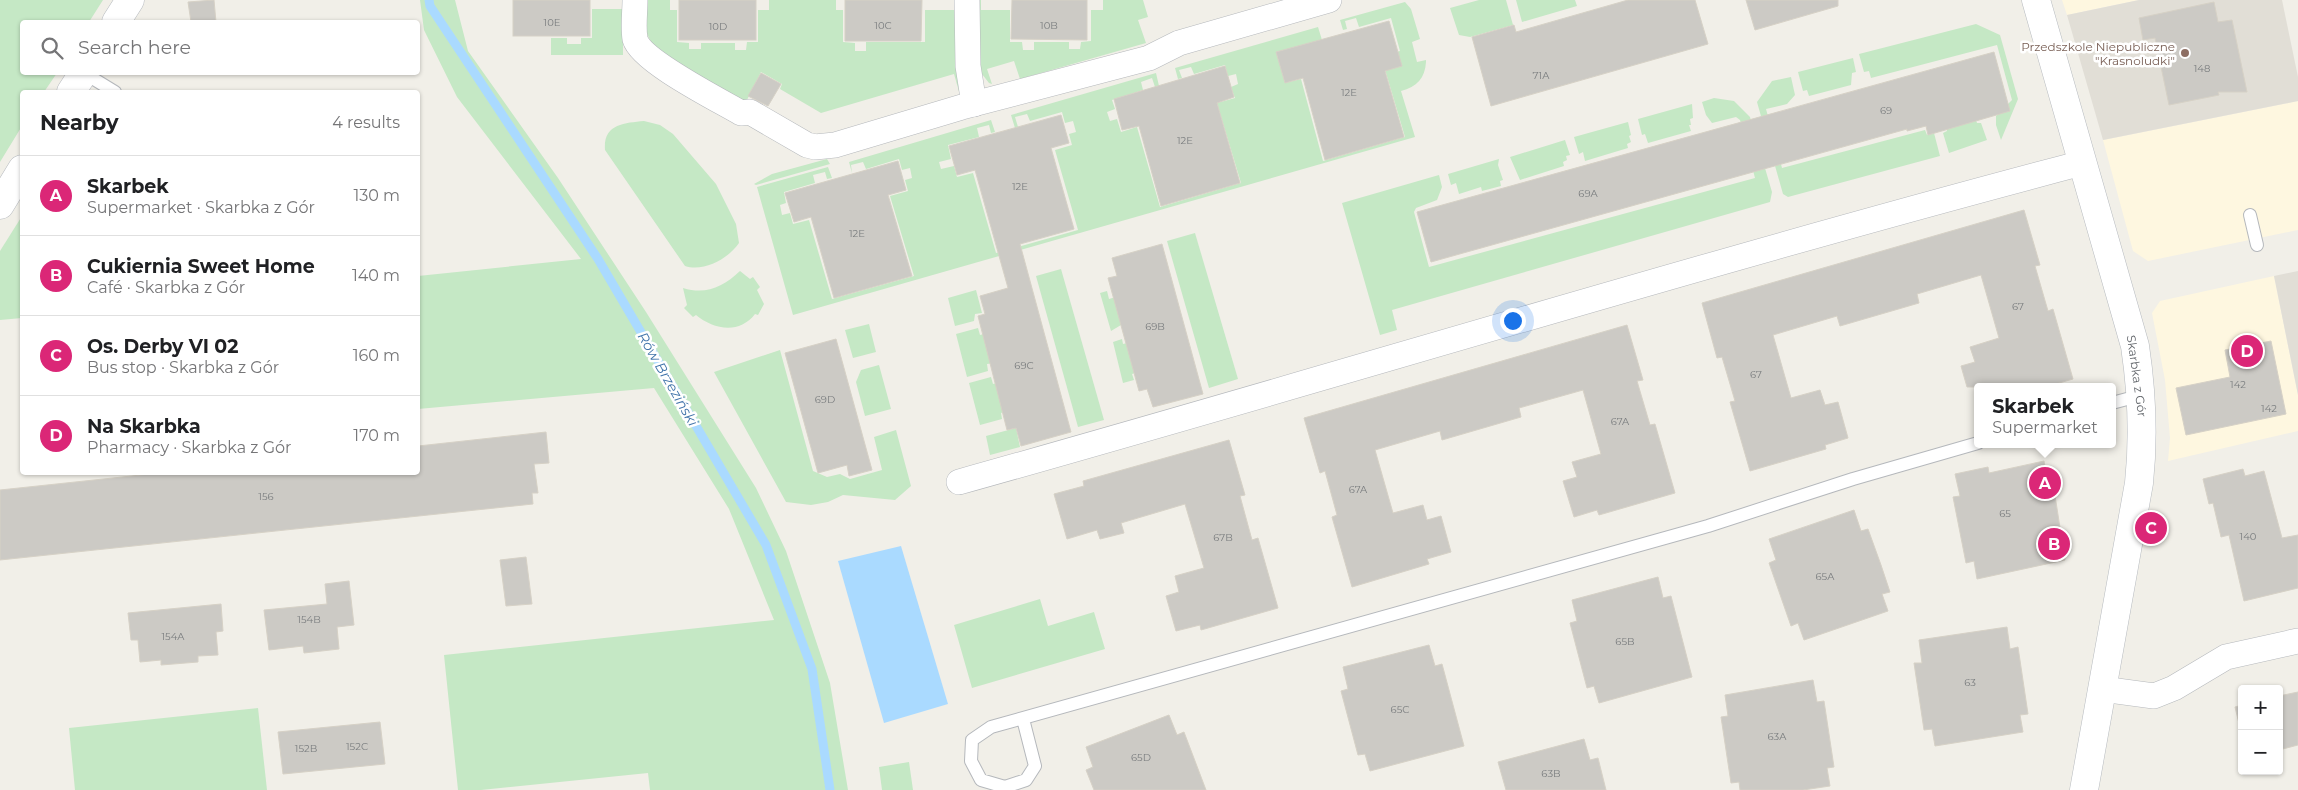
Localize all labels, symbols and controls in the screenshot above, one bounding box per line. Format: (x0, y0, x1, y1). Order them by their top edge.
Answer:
house number: 10E (544, 16, 561, 29)
house number: 10C (874, 19, 892, 32)
house number: 10B (1040, 19, 1058, 32)
search box (20, 20, 420, 75)
house number: 10D (709, 20, 727, 33)
icon: search (38, 34, 66, 62)
text: Search here (78, 36, 191, 59)
place label: Przedszkole Niepubliczne "Krasnoludki" (2021, 39, 2175, 68)
marker: Przedszkole Niepubliczne "Krasnoludki" (2179, 47, 2191, 59)
house number: 148 (2194, 62, 2210, 75)
house number: 71A (1533, 69, 1550, 82)
house number: 12E (1341, 86, 1357, 99)
house number: 69 (1880, 104, 1892, 117)
text: Nearby (40, 110, 119, 135)
text: 4 results (332, 113, 400, 132)
house number: 12E (1177, 134, 1193, 147)
text: Skarbek (87, 175, 169, 198)
house number: 12E (1012, 180, 1028, 193)
text: A (50, 186, 62, 205)
text: 130 m (353, 186, 400, 205)
house number: 69A (1578, 187, 1598, 200)
text: Supermarket · Skarbka z Gór (87, 198, 315, 217)
house number: 12E (849, 227, 865, 240)
text: Cukiernia Sweet Home (87, 255, 315, 278)
text: B (50, 266, 62, 285)
text: 140 m (352, 266, 400, 285)
text: Café · Skarbka z Gór (87, 278, 245, 297)
house number: 67 (2012, 300, 2024, 313)
your location (1500, 308, 1526, 334)
house number: 69B (1145, 320, 1165, 333)
water label: Rów Brzeziński (634, 329, 702, 429)
pin: D (2231, 332, 2263, 370)
street label: Skarbka z Gór (2124, 334, 2150, 418)
text: Os. Derby VI 02 (87, 335, 238, 358)
text: C (50, 346, 62, 365)
text: 160 m (353, 346, 400, 365)
text: Bus stop · Skarbka z Gór (87, 358, 279, 377)
house number: 69C (1014, 359, 1034, 372)
house number: 67 (1750, 368, 1762, 381)
house number: 142 (2230, 378, 2246, 391)
popup (1974, 383, 2116, 448)
house number: 69D (815, 393, 835, 406)
text: Skarbek (1992, 395, 2074, 418)
house number: 142 (2261, 402, 2277, 415)
text: Na Skarbka (87, 415, 201, 438)
house number: 67A (1611, 415, 1630, 428)
text: Supermarket (1992, 418, 2098, 437)
text: D (49, 426, 63, 445)
text: 170 m (353, 426, 400, 445)
text: Pharmacy · Skarbka z Gór (87, 438, 292, 457)
pin: A (2029, 464, 2061, 502)
house number: 67A (1349, 483, 1368, 496)
house number: 156 (258, 490, 274, 503)
house number: 65 (1999, 507, 2011, 520)
pin: C (2135, 509, 2167, 547)
pin: B (2038, 525, 2070, 563)
house number: 140 (2240, 530, 2257, 543)
house number: 67B (1213, 531, 1233, 544)
house number: 65A (1816, 570, 1835, 583)
house number: 154B (297, 613, 321, 626)
house number: 154A (161, 630, 185, 643)
house number: 65B (1615, 635, 1635, 648)
house number: 63 (1964, 676, 1976, 689)
map controls (2238, 685, 2283, 775)
button: + (2238, 685, 2283, 730)
house number: 65C (1391, 703, 1409, 716)
house number: 63A (1768, 730, 1787, 743)
button: − (2238, 730, 2283, 775)
house number: 152C (346, 740, 368, 753)
house number: 152B (295, 742, 317, 755)
house number: 65D (1131, 751, 1151, 764)
house number: 63B (1541, 767, 1561, 780)

